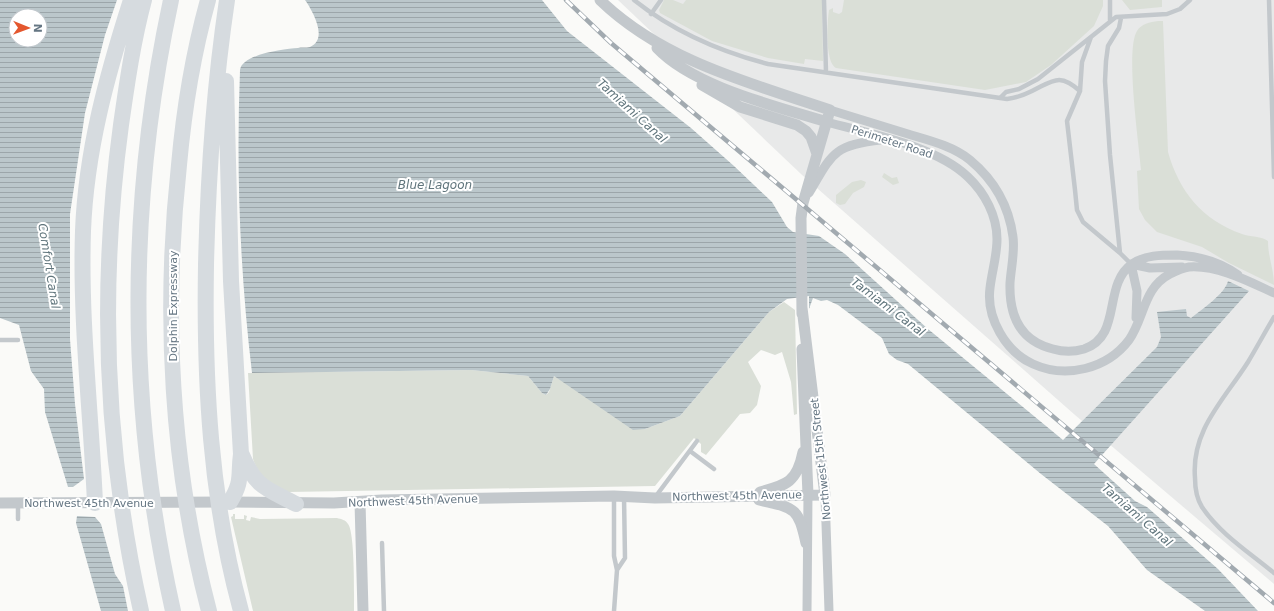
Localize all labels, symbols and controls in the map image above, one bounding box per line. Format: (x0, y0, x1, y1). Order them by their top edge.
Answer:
north arrow (8, 8, 48, 48)
text: N (31, 23, 44, 33)
water label: Tamiami Canal (594, 76, 670, 146)
street label: Perimeter Road (850, 123, 934, 161)
water label: Blue Lagoon (398, 178, 472, 192)
water label: Comfort Canal (35, 222, 63, 310)
street label: Dolphin Expressway (167, 250, 180, 361)
water label: Tamiami Canal (848, 275, 928, 340)
street label: Northwest 15th Street (808, 397, 834, 520)
water label: Tamiami Canal (1099, 481, 1176, 550)
street label: Northwest 45th Avenue (672, 488, 802, 504)
street label: Northwest 45th Avenue (348, 492, 478, 510)
street label: Northwest 45th Avenue (24, 497, 154, 510)

